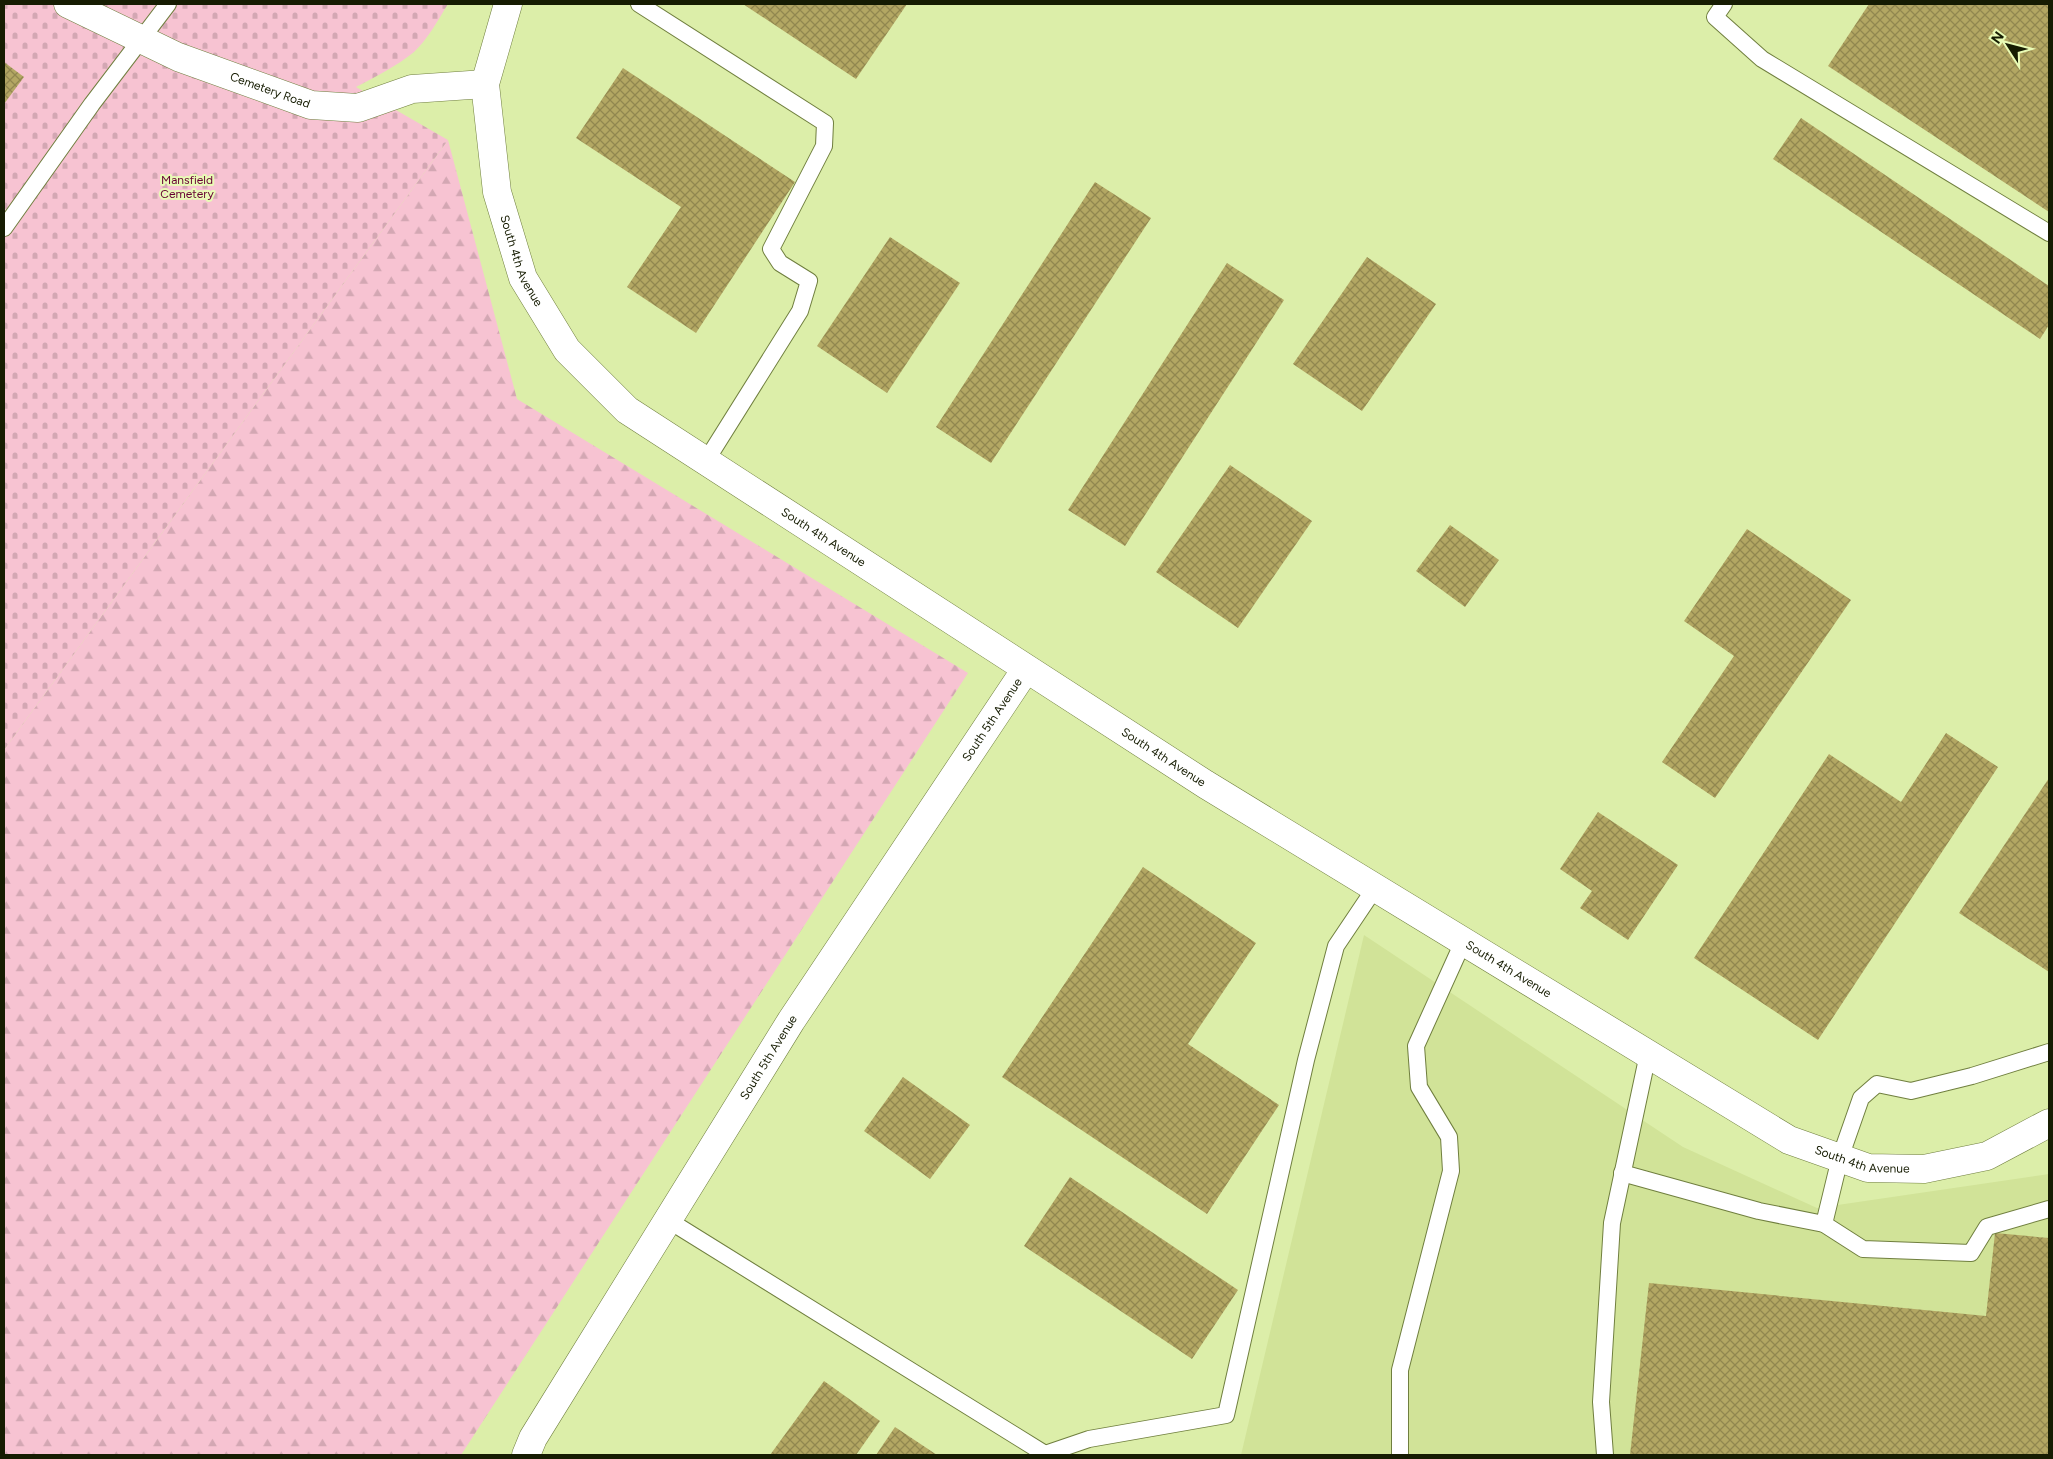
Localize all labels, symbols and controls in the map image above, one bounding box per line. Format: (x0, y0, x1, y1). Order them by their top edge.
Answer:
north arrow (1983, 20, 2033, 70)
text: N (1988, 28, 2008, 47)
street label: Cemetery Road (228, 69, 312, 111)
park label: Mansfield Cemetery (160, 173, 214, 201)
street label: South 4th Avenue (497, 213, 546, 309)
street label: South 4th Avenue (779, 505, 869, 570)
street label: South 5th Avenue (959, 675, 1025, 764)
street label: South 4th Avenue (1119, 725, 1209, 790)
street label: South 4th Avenue (1463, 938, 1554, 1001)
street label: South 5th Avenue (737, 1012, 800, 1102)
street label: South 4th Avenue (1813, 1143, 1910, 1176)

